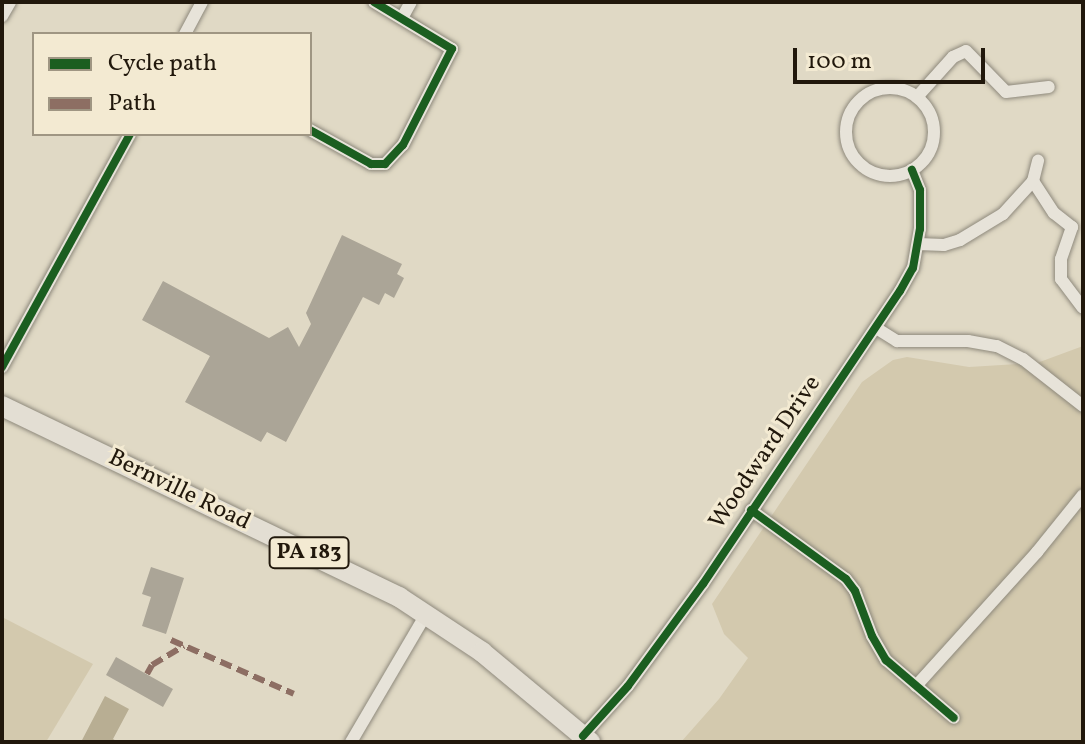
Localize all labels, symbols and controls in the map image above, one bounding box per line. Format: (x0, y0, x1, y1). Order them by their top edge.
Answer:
legend (32, 32, 312, 136)
scale bar (797, 32, 989, 82)
text: 100 m (807, 45, 872, 79)
text: Cycle path (108, 47, 217, 81)
text: Path (108, 87, 156, 121)
street label: Woodward Drive (704, 371, 828, 535)
street label: Bernville Road (103, 444, 255, 538)
road number: PA 183 (267, 535, 351, 571)

